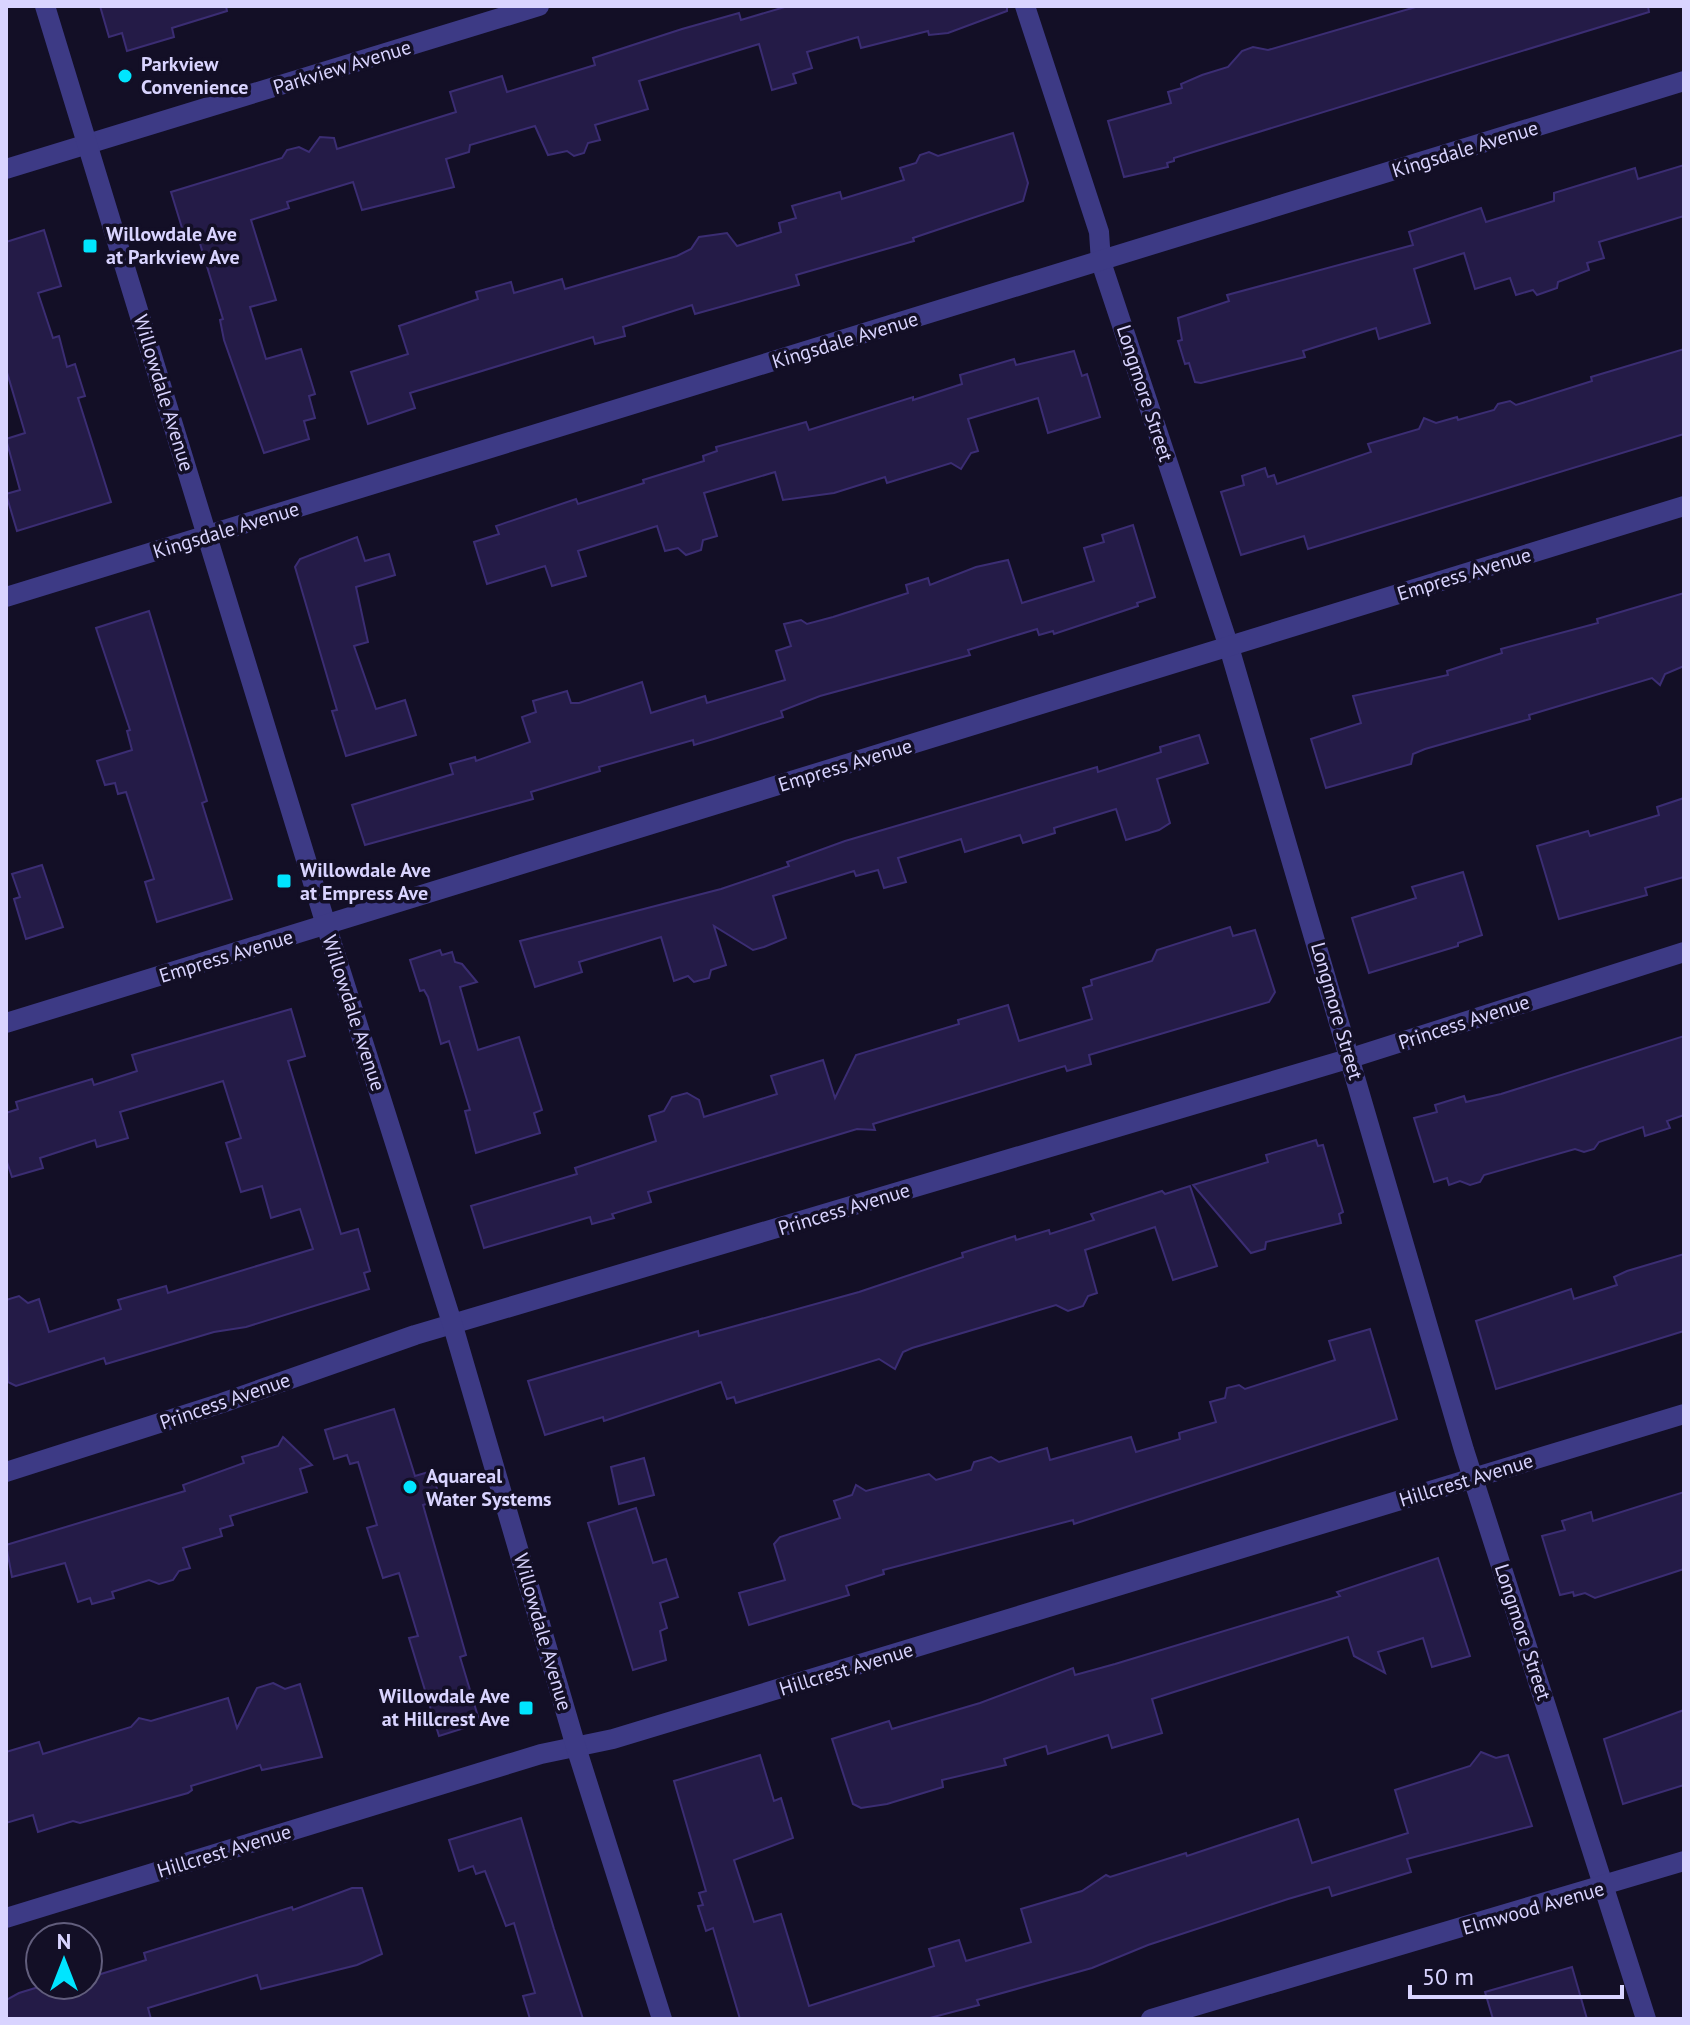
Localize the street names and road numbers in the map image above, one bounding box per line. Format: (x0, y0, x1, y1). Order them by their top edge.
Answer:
street label: Parkview Avenue (270, 34, 414, 100)
street label: Kingsdale Avenue (1389, 114, 1541, 184)
street label: Kingsdale Avenue (769, 305, 921, 375)
street label: Willowdale Avenue (128, 311, 200, 475)
street label: Longmore Street (1111, 322, 1179, 465)
street label: Kingsdale Avenue (150, 495, 302, 565)
street label: Empress Avenue (1394, 541, 1534, 607)
street label: Empress Avenue (775, 732, 915, 798)
street label: Empress Avenue (156, 923, 296, 989)
street label: Willowdale Avenue (317, 932, 391, 1094)
street label: Longmore Street (1305, 939, 1369, 1083)
street label: Princess Avenue (1395, 989, 1533, 1055)
street label: Princess Avenue (775, 1177, 913, 1241)
street label: Princess Avenue (156, 1367, 294, 1435)
street label: Hillcrest Avenue (1396, 1447, 1536, 1513)
street label: Willowdale Avenue (508, 1550, 578, 1714)
street label: Longmore Street (1489, 1561, 1557, 1704)
street label: Hillcrest Avenue (776, 1636, 916, 1702)
street label: Hillcrest Avenue (154, 1818, 294, 1884)
street label: Elmwood Avenue (1459, 1875, 1607, 1941)

